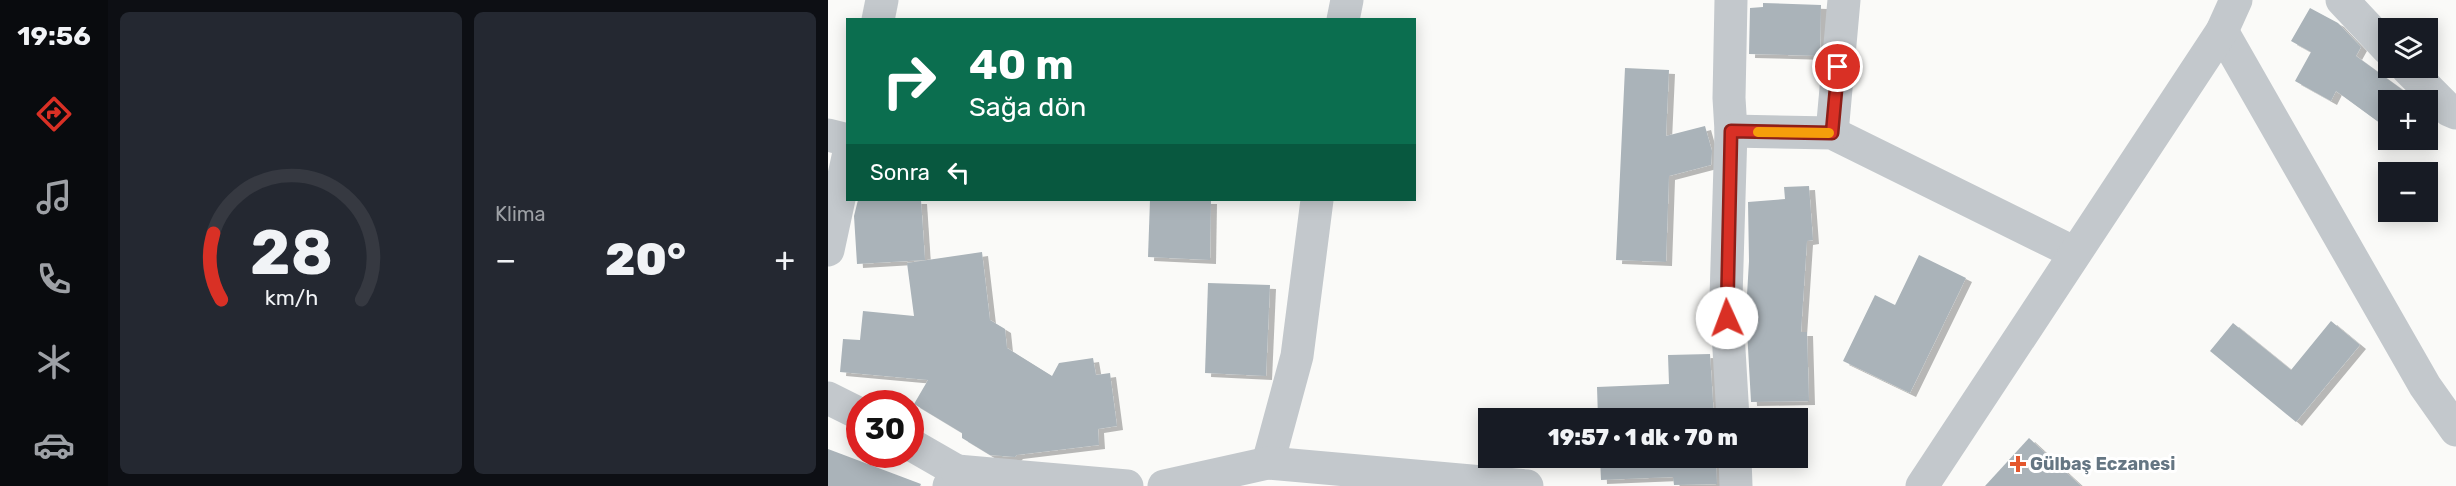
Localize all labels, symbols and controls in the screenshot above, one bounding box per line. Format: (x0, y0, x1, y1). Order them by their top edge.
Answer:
map controls (2378, 18, 2438, 222)
button: layers (2378, 18, 2438, 78)
text: 19:56 (17, 20, 91, 52)
text: 40 m (969, 40, 1074, 90)
pin (1812, 41, 1863, 92)
icon: right (870, 42, 948, 120)
icon: arrive (1821, 50, 1854, 83)
button: + (2378, 90, 2438, 150)
text: Sağa dön (969, 91, 1086, 123)
icon: directions (33, 93, 75, 135)
icon: left (942, 156, 975, 189)
text: Sonra (870, 159, 930, 186)
button: − (2378, 162, 2438, 222)
icon: music (33, 176, 75, 218)
text: Klima (495, 202, 546, 226)
text: 28 (250, 216, 332, 290)
text: 20° (605, 233, 686, 286)
text: − (495, 240, 516, 279)
text: + (774, 240, 795, 279)
icon: phone (33, 258, 75, 300)
text: km/h (264, 285, 318, 310)
position arrow (1695, 286, 1759, 350)
icon: climate (33, 341, 75, 383)
speed limit sign: 30 (846, 390, 924, 468)
icon: car (33, 424, 75, 466)
text: 19:57 · 1 dk · 70 m (1548, 424, 1738, 451)
place label: Gülbaş Eczanesi (2030, 453, 2175, 475)
marker: Gülbaş Eczanesi (2011, 457, 2025, 471)

